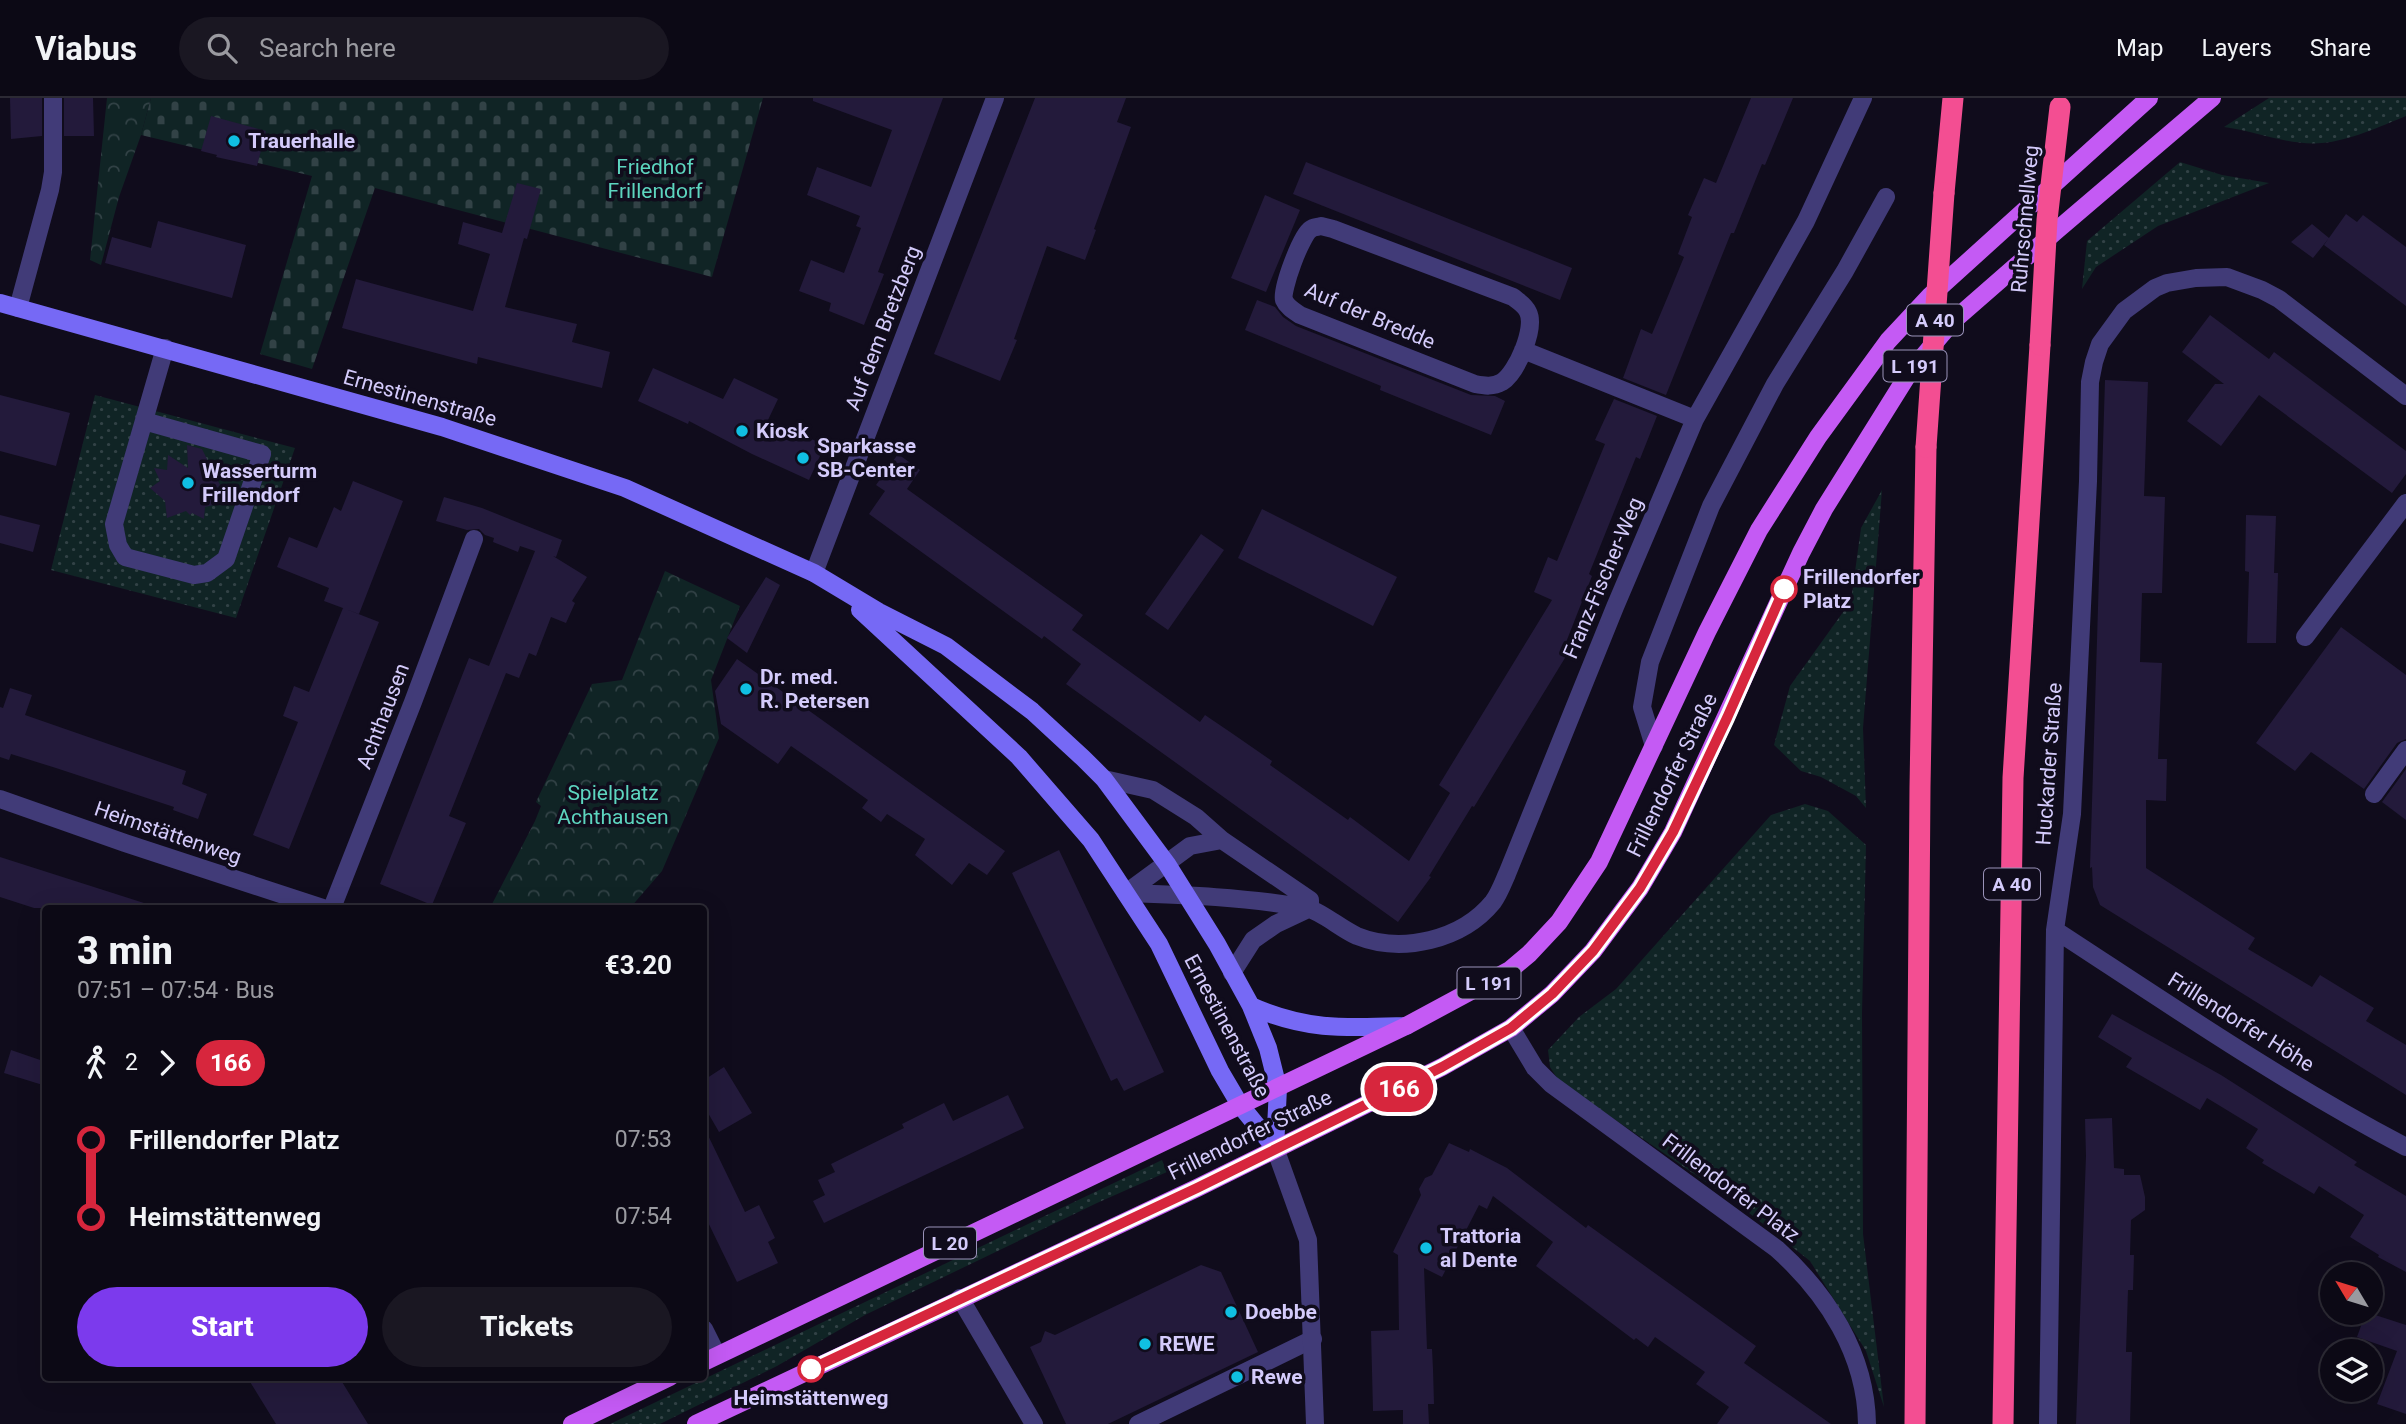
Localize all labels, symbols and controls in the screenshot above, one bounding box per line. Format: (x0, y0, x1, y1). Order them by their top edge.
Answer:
search box (179, 17, 669, 80)
text: Viabus (35, 29, 137, 68)
icon: search (203, 29, 241, 67)
text: Search here (259, 33, 396, 63)
text: Map (2116, 34, 2164, 62)
text: Layers (2202, 34, 2272, 62)
text: Share (2310, 34, 2371, 62)
place label: Trauerhalle (248, 129, 355, 153)
marker: Trauerhalle (226, 133, 242, 149)
street label: Ruhrschnellweg (2007, 144, 2043, 294)
park label: Friedhof Frillendorf (608, 155, 703, 203)
street label: Auf dem Bretzberg (841, 242, 925, 414)
street label: Auf der Bredde (1301, 278, 1439, 354)
road number: A 40 (1907, 304, 1963, 336)
road number: L 191 (1884, 350, 1946, 382)
street label: Ernestinenstraße (341, 365, 499, 431)
place label: Kiosk (756, 419, 810, 443)
marker: Kiosk (734, 423, 750, 439)
place label: Sparkasse SB-Center (817, 434, 916, 482)
marker: Sparkasse SB-Center (795, 450, 811, 466)
place label: Wasserturm Frillendorf (202, 459, 317, 507)
marker: Wasserturm Frillendorf (180, 475, 196, 491)
street label: Franz-Fischer-Weg (1558, 494, 1648, 662)
place label: Frillendorfer Platz (1803, 565, 1920, 613)
marker: Frillendorfer Platz (1771, 576, 1797, 602)
street label: Achthausen (352, 660, 414, 772)
place label: Dr. med. R. Petersen (760, 665, 870, 713)
marker: Dr. med. R. Petersen (738, 681, 754, 697)
street label: Huckarder Straße (2031, 682, 2067, 846)
street label: Frillendorfer Straße (1622, 689, 1722, 861)
park label: Spielplatz Achthausen (557, 781, 669, 829)
street label: Heimstättenweg (91, 797, 245, 869)
road number: A 40 (1984, 869, 2040, 900)
text: 3 min (77, 929, 173, 973)
text: €3.20 (605, 950, 672, 980)
street label: Ernestinenstraße (1179, 950, 1275, 1102)
street label: Frillendorfer Höhe (2163, 967, 2319, 1077)
road number: L 191 (1458, 968, 1520, 998)
text: 07:51 – 07:54 · Bus (77, 977, 274, 1004)
icon: walk (77, 1044, 115, 1082)
icon: forward (148, 1044, 186, 1082)
text: 2 (125, 1049, 138, 1076)
text: 166 (210, 1049, 251, 1077)
line badge: 166 (1359, 1066, 1439, 1112)
text: 166 (1378, 1075, 1420, 1103)
street label: Frillendorfer Straße (1164, 1085, 1336, 1185)
text: Frillendorfer Platz (129, 1125, 339, 1155)
text: 07:53 (615, 1126, 672, 1153)
street label: Frillendorfer Platz (1658, 1129, 1804, 1247)
text: Heimstättenweg (129, 1202, 321, 1232)
text: 07:54 (615, 1203, 672, 1230)
place label: Trattoria al Dente (1440, 1224, 1521, 1272)
road number: L 20 (924, 1228, 976, 1259)
marker: Trattoria al Dente (1418, 1240, 1434, 1256)
north arrow (2320, 1262, 2384, 1325)
map controls (2320, 1262, 2383, 1402)
button: Start (77, 1287, 368, 1367)
button: Tickets (382, 1287, 672, 1367)
place label: Doebbe (1245, 1300, 1317, 1324)
marker: Doebbe (1223, 1304, 1239, 1320)
place label: REWE (1159, 1332, 1215, 1356)
marker: REWE (1137, 1336, 1153, 1352)
button: layers (2320, 1339, 2383, 1402)
marker: Heimstättenweg (798, 1356, 824, 1382)
place label: Rewe (1251, 1365, 1303, 1389)
marker: Rewe (1229, 1369, 1245, 1385)
place label: Heimstättenweg (733, 1386, 889, 1410)

